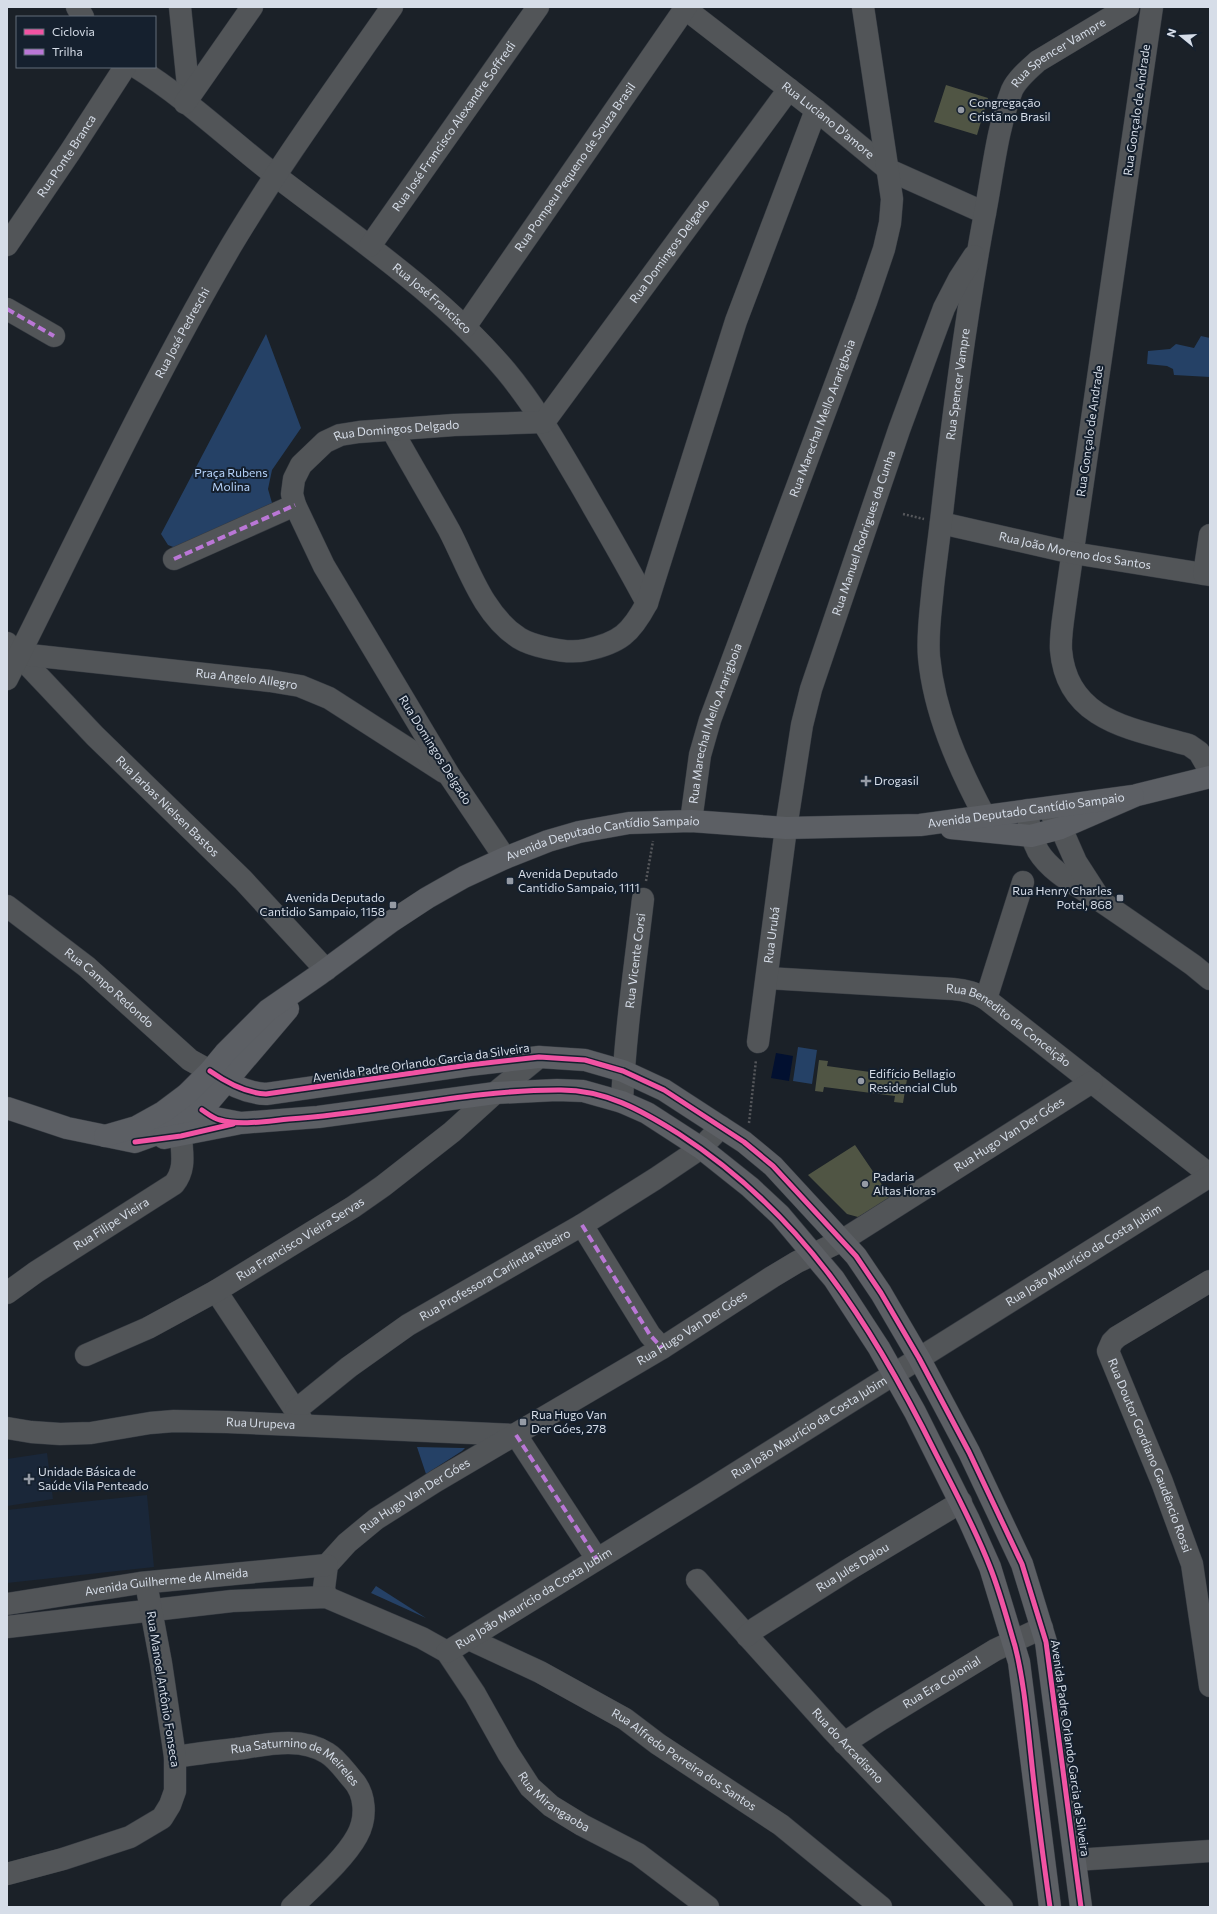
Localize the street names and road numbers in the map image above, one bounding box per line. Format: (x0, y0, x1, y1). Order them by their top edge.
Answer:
street label: Rua Spencer Vampre (1007, 14, 1108, 90)
street label: Rua José Francisco Alexandre Soffredi (389, 38, 518, 214)
street label: Rua Gonçalo de Andrade (1120, 43, 1152, 177)
street label: Rua Luciano D'amore (779, 78, 878, 161)
street label: Rua Pompeu Pequeno de Souza Brasil (511, 80, 638, 254)
street label: Rua Ponte Branca (33, 112, 98, 200)
street label: Rua Domingos Delgado (626, 196, 712, 305)
street label: Rua José Francisco (390, 260, 475, 336)
street label: Rua José Pedreschi (151, 285, 212, 380)
street label: Rua Spencer Vampre (943, 327, 972, 441)
street label: Rua Marechal Mello Ararigboia (786, 337, 857, 499)
street label: Rua Gonçalo de Andrade (1073, 364, 1105, 498)
street label: Rua Domingos Delgado (331, 417, 460, 443)
street label: Rua Manuel Rodrigues da Cunha (828, 448, 898, 617)
street label: Rua João Moreno dos Santos (998, 528, 1152, 571)
street label: Rua Marechal Mello Ararigboia (685, 641, 744, 805)
street label: Rua Angelo Allegro (195, 665, 299, 692)
street label: Rua Domingos Delgado (397, 692, 475, 807)
street label: Rua Jarbas Nielsen Bastos (114, 752, 223, 859)
street label: Avenida Deputado Cantídio Sampaio (927, 789, 1125, 830)
street label: Avenida Deputado Cantídio Sampaio (503, 813, 700, 863)
street label: Rua Urubá (760, 906, 782, 964)
street label: Rua Vicente Corsi (622, 912, 647, 1009)
street label: Rua Campo Redondo (62, 945, 157, 1030)
street label: Rua Benedito da Conceição (946, 981, 1074, 1069)
street label: Avenida Padre Orlando Garcia da Silveira (311, 1040, 530, 1084)
street label: Rua Hugo Van Der Góes (951, 1093, 1067, 1174)
street label: Rua Francisco Vieira Servas (233, 1193, 366, 1283)
street label: Rua Filipe Vieira (70, 1194, 151, 1252)
street label: Rua João Maurício da Costa Jubim (1003, 1200, 1163, 1308)
street label: Rua Professora Carlinda Ribeiro (416, 1225, 573, 1323)
street label: Rua Hugo Van Der Góes (634, 1287, 749, 1367)
street label: Rua Doutor Gordiano Gaudêncio Rossi (1106, 1356, 1195, 1554)
street label: Rua João Maurício da Costa Jubim (728, 1373, 889, 1481)
street label: Rua Urupeva (226, 1414, 296, 1431)
street label: Rua Hugo Van Der Góes (356, 1455, 472, 1536)
street label: Rua Jules Dalou (813, 1539, 891, 1594)
street label: Rua João Maurício da Costa Jubim (453, 1544, 614, 1651)
street label: Avenida Guilherme de Almeida (84, 1565, 249, 1598)
street label: Rua Manoel Antônio Fonseca (145, 1610, 183, 1768)
street label: Avenida Padre Orlando Garcia da Silveira (1049, 1638, 1093, 1857)
street label: Rua Era Colonial (900, 1653, 983, 1711)
street label: Rua Alfredo Perreira dos Santos (610, 1705, 759, 1813)
street label: Rua do Arcadismo (810, 1705, 887, 1785)
street label: Rua Saturnino de Meireles (230, 1735, 363, 1788)
street label: Rua Mirangaoba (516, 1769, 592, 1834)

